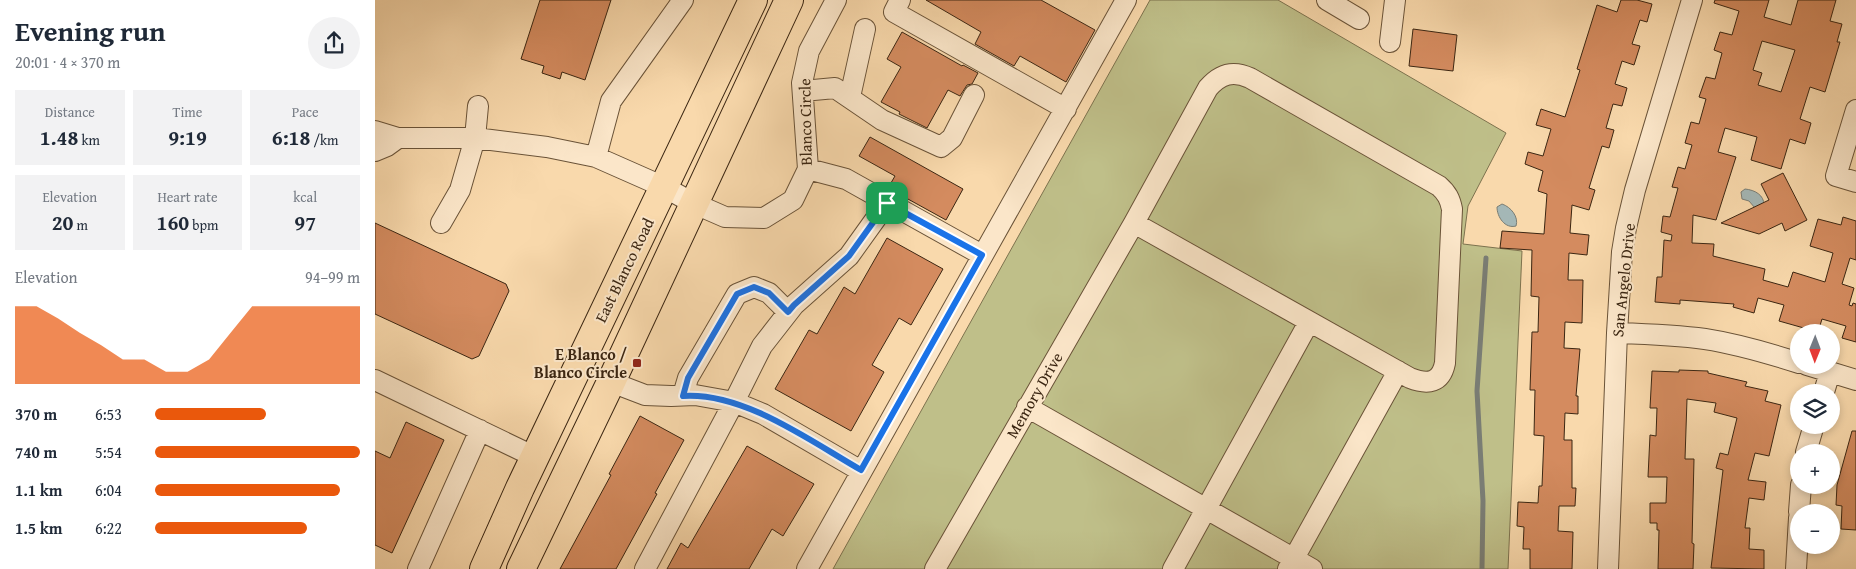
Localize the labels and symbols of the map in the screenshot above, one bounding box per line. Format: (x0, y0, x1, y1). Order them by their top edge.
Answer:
street label: Blanco Circle (792, 78, 818, 166)
pin (866, 182, 908, 224)
street label: East Blanco Road (588, 213, 660, 326)
street label: San Angelo Drive (1605, 222, 1641, 338)
north arrow (1790, 324, 1840, 374)
place label: E Blanco / Blanco Circle (534, 342, 627, 384)
street label: Memory Drive (1000, 347, 1068, 443)
marker: E Blanco / Blanco Circle (631, 357, 643, 369)

